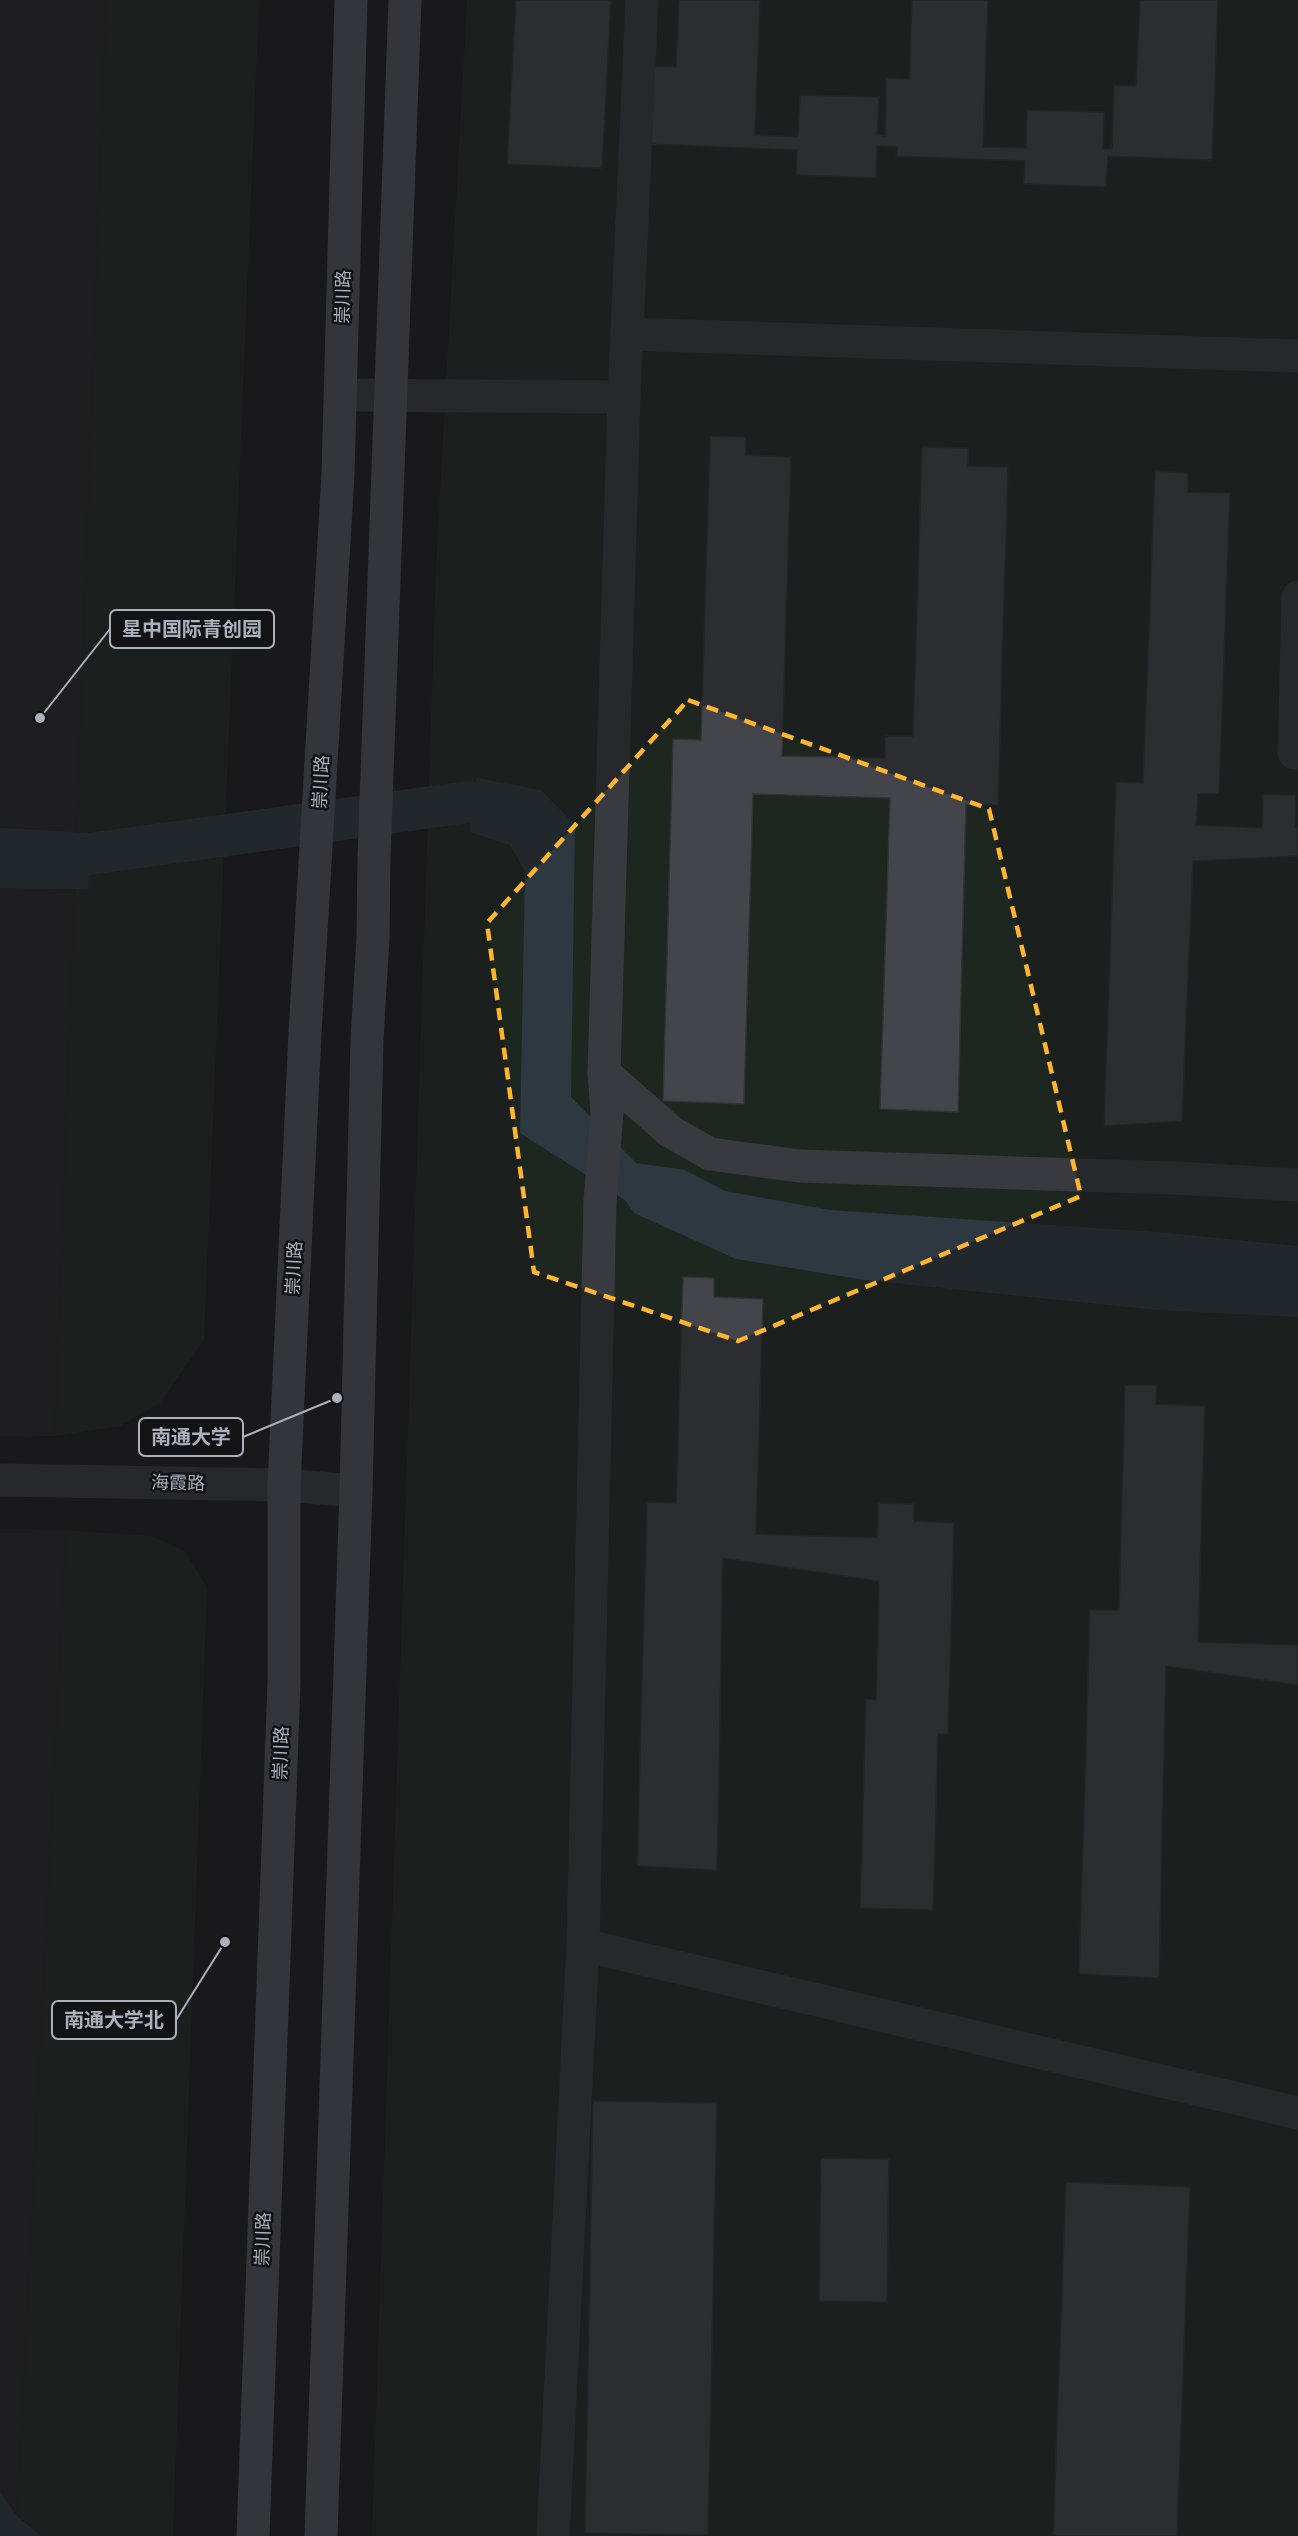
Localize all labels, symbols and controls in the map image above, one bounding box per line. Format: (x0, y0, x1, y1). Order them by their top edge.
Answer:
street label: 崇川路 (332, 270, 354, 324)
callout: 星中国际青创园 (110, 610, 274, 648)
text: 星中国际青创园 (122, 617, 262, 641)
street label: 崇川路 (309, 754, 333, 810)
street label: 崇川路 (282, 1240, 306, 1296)
callout: 南通大学 (139, 1418, 243, 1456)
text: 南通大学 (151, 1425, 231, 1449)
street label: 海霞路 (151, 1472, 205, 1494)
street label: 崇川路 (269, 1726, 293, 1780)
callout: 南通大学北 (52, 2001, 176, 2039)
text: 南通大学北 (64, 2008, 164, 2032)
street label: 崇川路 (251, 2212, 275, 2266)

